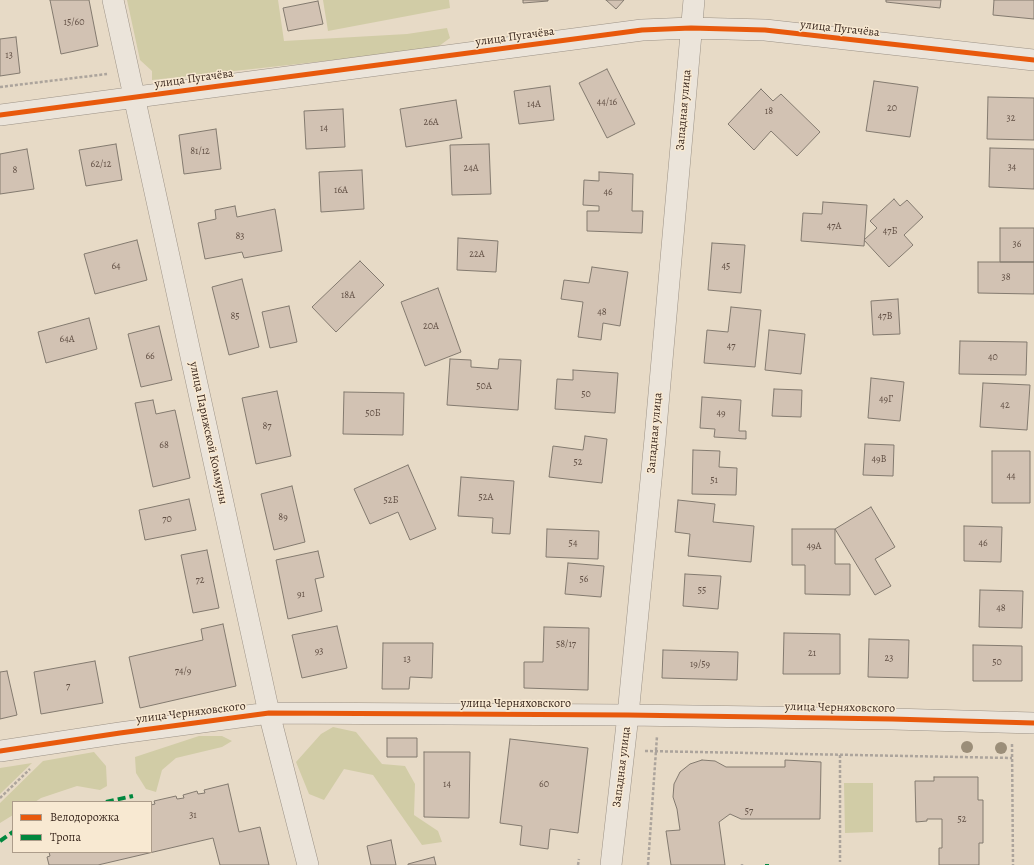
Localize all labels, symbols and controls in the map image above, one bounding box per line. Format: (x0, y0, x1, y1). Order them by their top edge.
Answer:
house number: 15/60 (64, 17, 84, 29)
street label: улица Пугачёва (800, 18, 880, 40)
street label: улица Пугачёва (475, 24, 555, 50)
house number: 13 (5, 50, 13, 62)
street label: улица Пугачёва (154, 66, 234, 92)
street label: Западная улица (673, 69, 695, 151)
house number: 44/16 (597, 97, 617, 109)
house number: 14А (527, 99, 541, 111)
house number: 20 (887, 103, 897, 115)
house number: 18 (765, 106, 773, 118)
house number: 32 (1007, 113, 1015, 125)
house number: 26А (423, 117, 439, 129)
house number: 14 (320, 123, 328, 135)
house number: 81/12 (190, 146, 210, 158)
house number: 62/12 (91, 159, 111, 171)
house number: 34 (1008, 162, 1016, 174)
house number: 24А (463, 163, 479, 175)
house number: 8 (13, 165, 17, 177)
house number: 16А (334, 185, 348, 197)
house number: 46 (603, 187, 613, 199)
house number: 47А (827, 221, 841, 233)
house number: 47Б (883, 226, 897, 238)
house number: 83 (235, 231, 245, 243)
house number: 36 (1013, 239, 1021, 251)
house number: 22А (469, 249, 485, 261)
house number: 64 (111, 261, 121, 273)
house number: 45 (722, 261, 730, 273)
house number: 38 (1001, 272, 1011, 284)
house number: 18А (341, 290, 355, 302)
house number: 48 (597, 307, 607, 319)
house number: 85 (230, 311, 240, 323)
house number: 47В (878, 311, 892, 323)
house number: 20А (423, 321, 439, 333)
house number: 64А (60, 334, 74, 346)
house number: 47 (727, 341, 735, 353)
house number: 66 (145, 351, 155, 363)
house number: 40 (988, 352, 998, 364)
street label: улица Парижской Коммуны (186, 360, 230, 506)
house number: 50А (476, 381, 492, 393)
house number: 50 (581, 389, 591, 401)
street label: Западная улица (644, 392, 666, 474)
house number: 49Г (879, 394, 893, 406)
house number: 42 (1000, 400, 1010, 412)
house number: 50Б (365, 408, 381, 420)
house number: 49 (716, 408, 726, 420)
house number: 87 (262, 421, 272, 433)
house number: 68 (159, 440, 169, 452)
house number: 49В (871, 454, 887, 466)
house number: 52 (573, 457, 583, 469)
house number: 44 (1006, 471, 1016, 483)
house number: 51 (710, 475, 718, 487)
house number: 52А (479, 492, 493, 504)
house number: 52Б (383, 495, 399, 507)
house number: 89 (278, 512, 288, 524)
house number: 70 (162, 514, 172, 526)
house number: 54 (569, 538, 577, 550)
house number: 46 (978, 538, 988, 550)
house number: 49А (807, 541, 821, 553)
house number: 56 (580, 574, 588, 586)
house number: 72 (196, 575, 204, 587)
house number: 55 (698, 585, 706, 597)
house number: 91 (297, 589, 305, 601)
house number: 48 (996, 603, 1006, 615)
house number: 58/17 (556, 639, 576, 651)
house number: 93 (315, 646, 323, 658)
house number: 21 (808, 648, 816, 660)
house number: 23 (885, 653, 893, 665)
house number: 13 (403, 654, 411, 666)
house number: 50 (992, 657, 1002, 669)
house number: 19/59 (690, 659, 710, 671)
house number: 74/9 (175, 666, 191, 678)
house number: 7 (66, 681, 70, 693)
street label: улица Черняховского (461, 697, 571, 711)
street label: улица Черняховского (135, 699, 247, 727)
street label: улица Черняховского (785, 700, 895, 716)
street label: Западная улица (610, 726, 634, 808)
house number: 14 (443, 779, 451, 791)
house number: 60 (539, 779, 549, 791)
legend (12, 801, 152, 853)
house number: 57 (745, 806, 753, 818)
text: Велодорожка (50, 809, 119, 825)
house number: 31 (189, 810, 197, 822)
house number: 52 (957, 814, 967, 826)
text: Тропа (50, 829, 81, 845)

